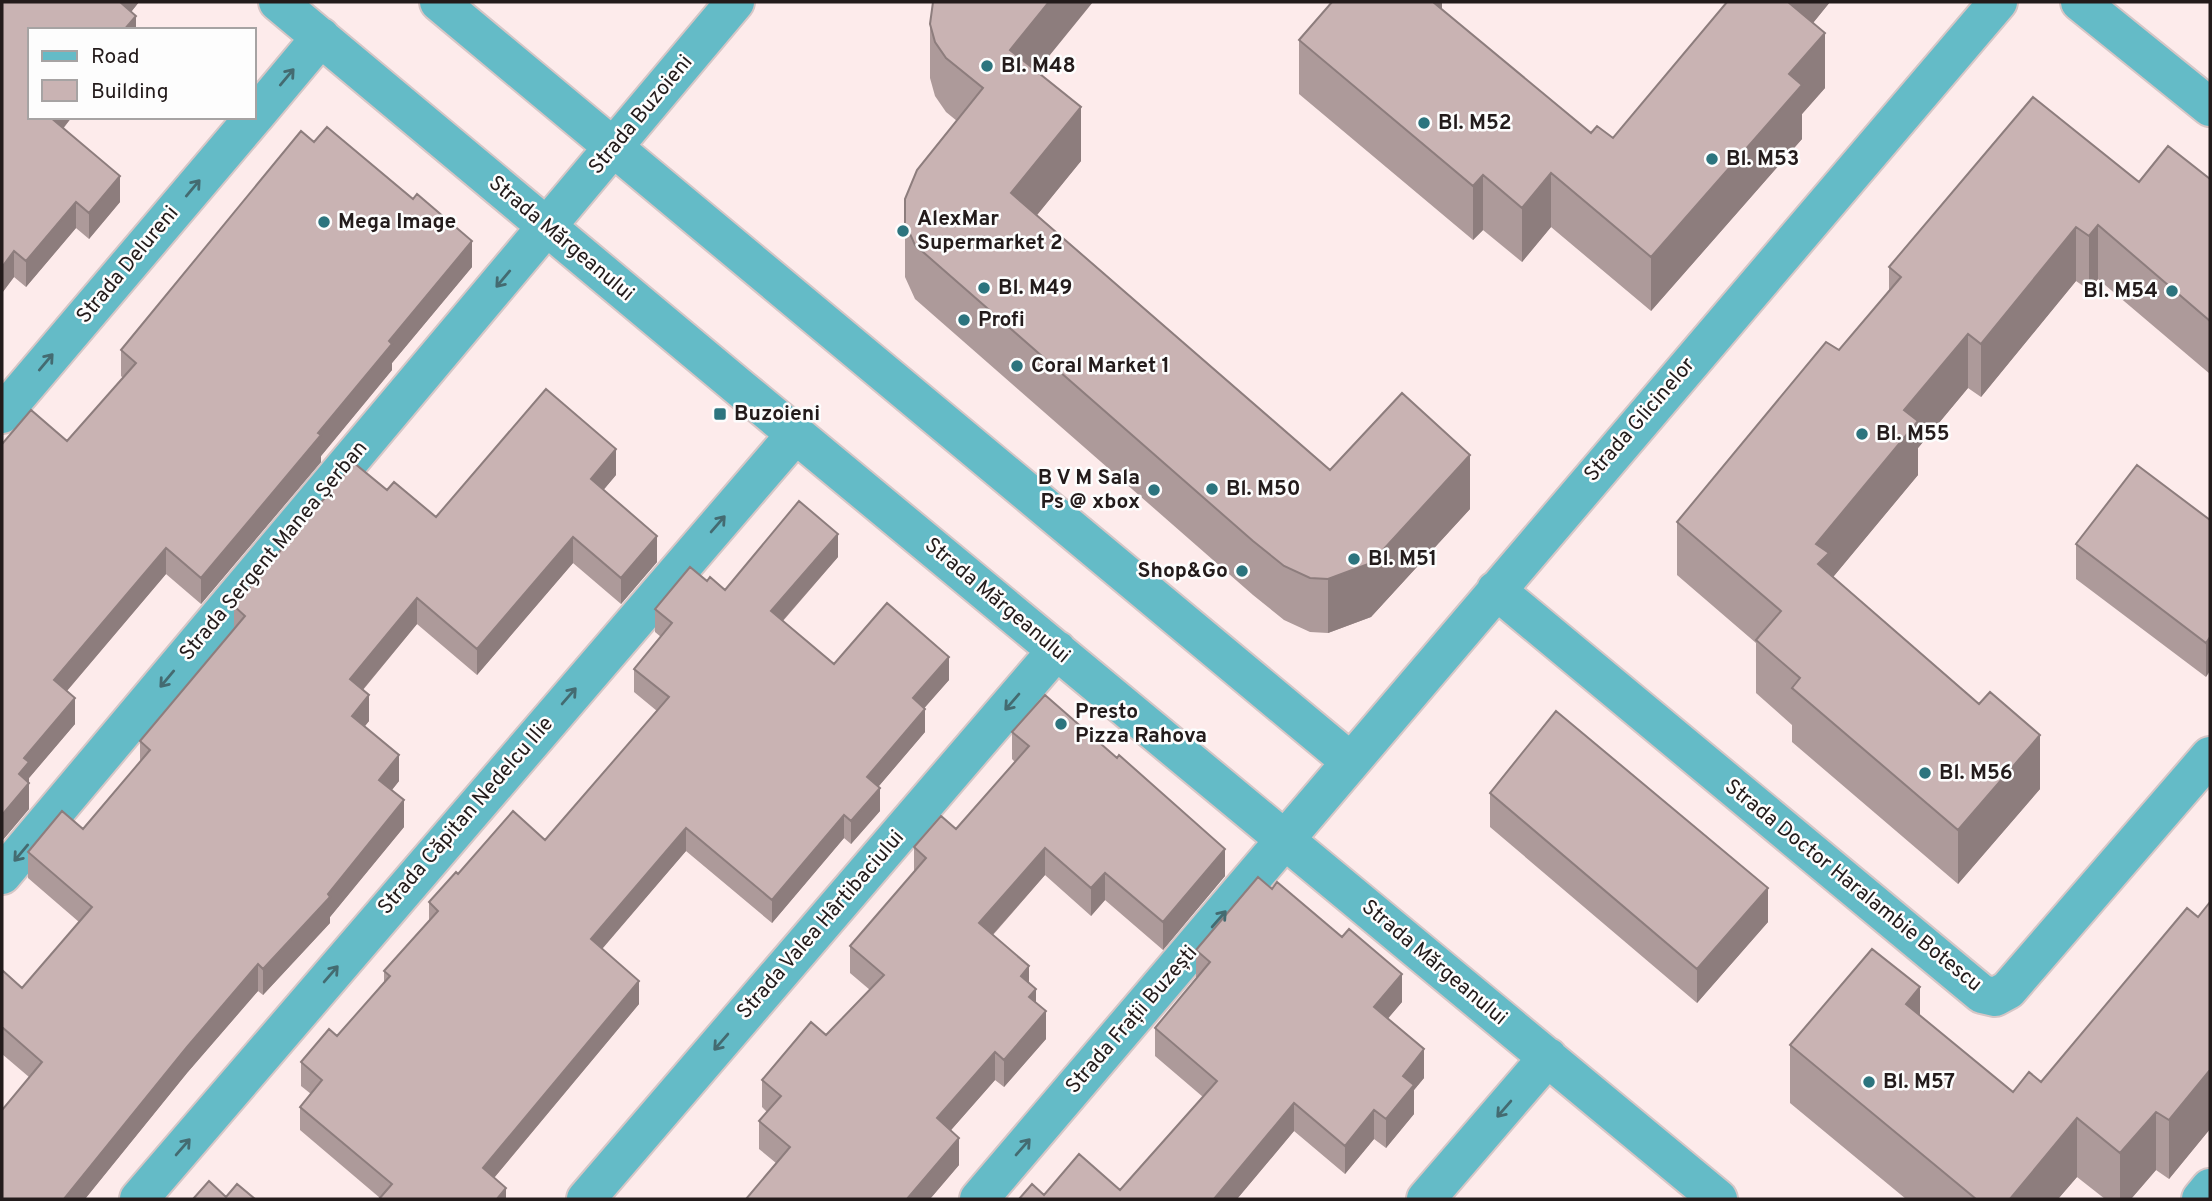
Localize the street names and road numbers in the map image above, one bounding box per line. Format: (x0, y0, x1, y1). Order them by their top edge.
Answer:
street label: Strada Buzoieni (583, 50, 699, 180)
street label: Strada Mărgeanului (483, 170, 639, 308)
street label: Strada Delureni (71, 201, 185, 329)
street label: Strada Glicinelor (1579, 352, 1701, 488)
street label: Strada Sergent Manea Șerban (174, 435, 374, 667)
street label: Strada Mărgeanului (919, 532, 1075, 670)
street label: Strada Căpitan Nedelcu Ilie (372, 711, 560, 921)
street label: Strada Doctor Haralambie Botescu (1719, 774, 1987, 998)
street label: Strada Valea Hârtibaciului (732, 825, 910, 1025)
street label: Strada Mărgeanului (1356, 894, 1512, 1032)
street label: Strada Frații Buzești (1060, 940, 1204, 1100)

